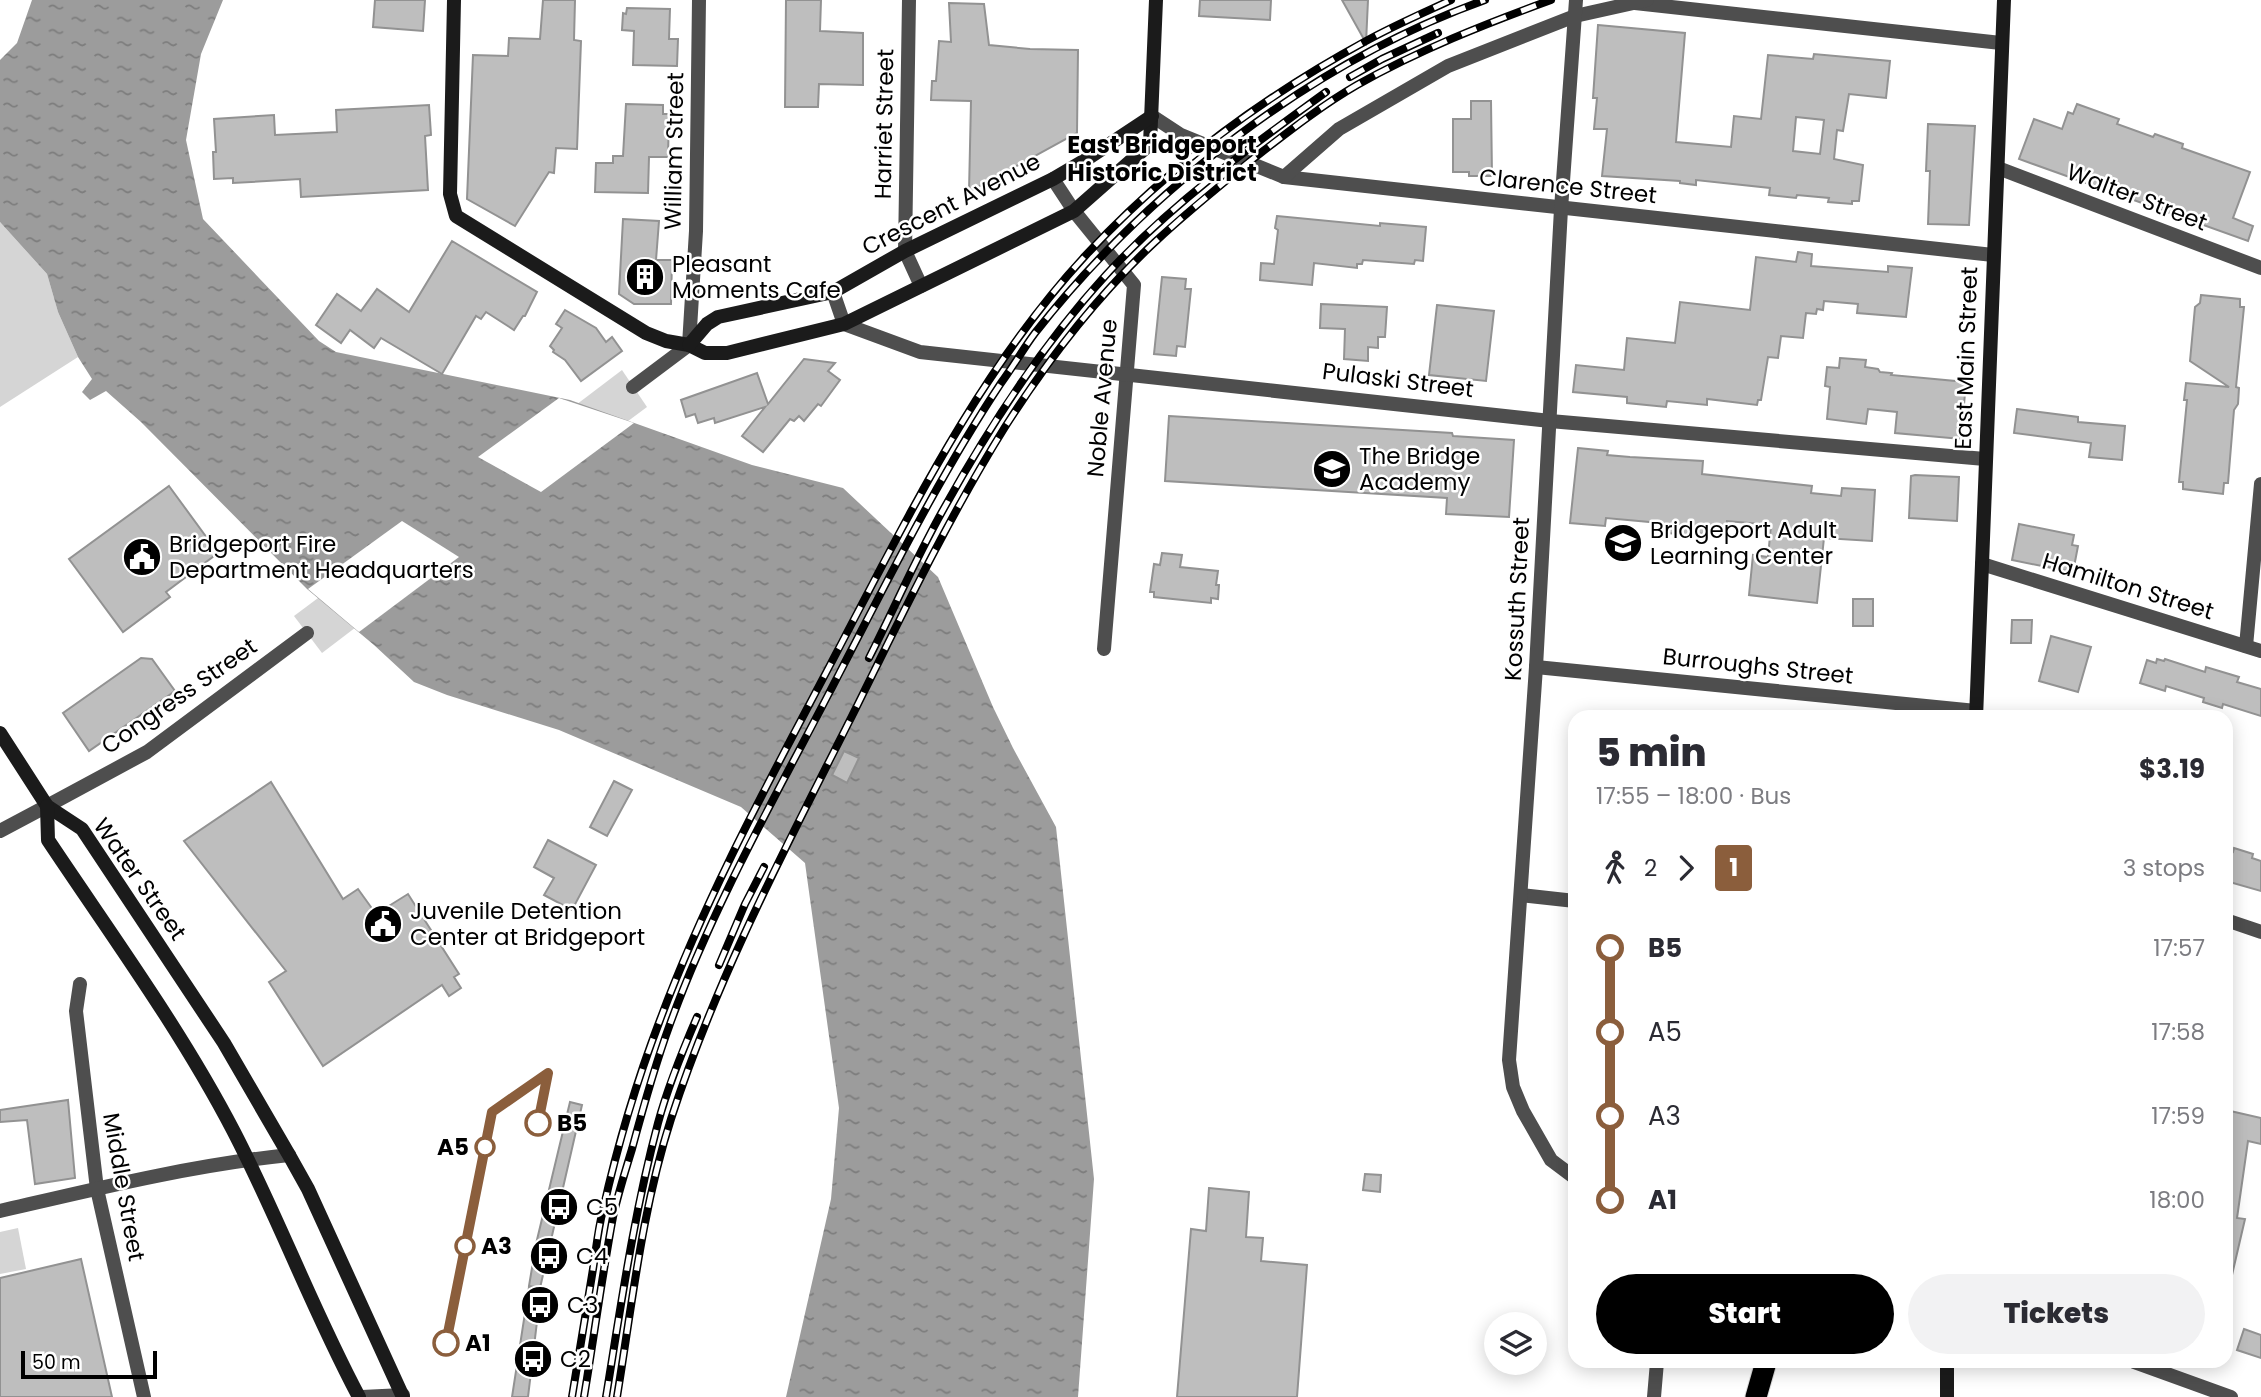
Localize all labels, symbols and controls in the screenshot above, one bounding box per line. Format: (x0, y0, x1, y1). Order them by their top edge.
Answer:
street label: Harriet Street (867, 49, 901, 199)
street label: William Street (657, 72, 691, 230)
district label: East Bridgeport Historic District (1067, 128, 1257, 189)
street label: Crescent Avenue (856, 145, 1046, 263)
street label: Walter Street (2062, 155, 2212, 239)
street label: Clarence Street (1478, 161, 1658, 211)
place label: Pleasant Moments Cafe (672, 248, 841, 306)
building icon: Pleasant Moments Cafe (624, 256, 666, 298)
street label: East Main Street (1947, 266, 1985, 450)
street label: Noble Avenue (1079, 317, 1125, 479)
street label: Pulaski Street (1320, 355, 1476, 405)
place label: The Bridge Academy (1359, 440, 1480, 498)
school or university icon: The Bridge Academy (1311, 448, 1353, 490)
place label: Bridgeport Adult Learning Center (1650, 514, 1837, 572)
street label: Kossuth Street (1497, 516, 1537, 682)
school or university icon: Bridgeport Adult Learning Center (1602, 522, 1644, 564)
place label: Bridgeport Fire Department Headquarters (169, 528, 474, 586)
public building icon: Bridgeport Fire Department Headquarters (121, 536, 163, 578)
street label: Hamilton Street (2038, 545, 2218, 627)
street label: Congress Street (95, 630, 263, 762)
street label: Burroughs Street (1661, 640, 1855, 692)
text: 5 min (1596, 726, 1706, 779)
text: $3.19 (2139, 751, 2205, 787)
text: 17:55 – 18:00 · Bus (1596, 780, 1791, 812)
street label: Water Street (86, 811, 194, 947)
icon: walk (1596, 849, 1634, 887)
icon: forward (1667, 849, 1705, 887)
text: 1 (1729, 851, 1738, 884)
text: 2 (1644, 852, 1657, 884)
text: 3 stops (2123, 852, 2205, 884)
place label: Juvenile Detention Center at Bridgeport (410, 895, 645, 953)
public building icon: Juvenile Detention Center at Bridgeport (362, 903, 404, 945)
text: B5 (1648, 930, 1682, 966)
text: 17:57 (2153, 932, 2205, 964)
text: A5 (1648, 1014, 1682, 1050)
text: 17:58 (2151, 1016, 2205, 1048)
text: A3 (1648, 1098, 1681, 1134)
text: 17:59 (2151, 1100, 2205, 1132)
place label: B5 (557, 1107, 587, 1139)
street label: Middle Street (95, 1110, 153, 1264)
marker: B5 (525, 1110, 551, 1136)
place label: A5 (437, 1131, 469, 1163)
marker: A5 (475, 1137, 495, 1157)
text: A1 (1648, 1182, 1677, 1218)
text: 18:00 (2149, 1184, 2205, 1216)
bus stop icon: C5 (538, 1186, 580, 1228)
place label: C5 (586, 1191, 618, 1223)
place label: A3 (481, 1230, 512, 1262)
bus stop icon: C4 (528, 1235, 570, 1277)
marker: A3 (455, 1236, 475, 1256)
place label: C4 (576, 1240, 608, 1272)
button: Start (1596, 1274, 1894, 1354)
button: Tickets (1908, 1274, 2205, 1354)
bus stop icon: C3 (519, 1284, 561, 1326)
place label: C3 (567, 1289, 598, 1321)
map controls (1484, 1312, 1547, 1375)
button: layers (1484, 1312, 1547, 1375)
place label: A1 (465, 1327, 491, 1359)
marker: A1 (433, 1330, 459, 1356)
bus stop icon: C2 (512, 1338, 554, 1380)
place label: C2 (560, 1343, 591, 1375)
scale bar (21, 1348, 158, 1380)
text: 50 m (32, 1349, 81, 1376)

